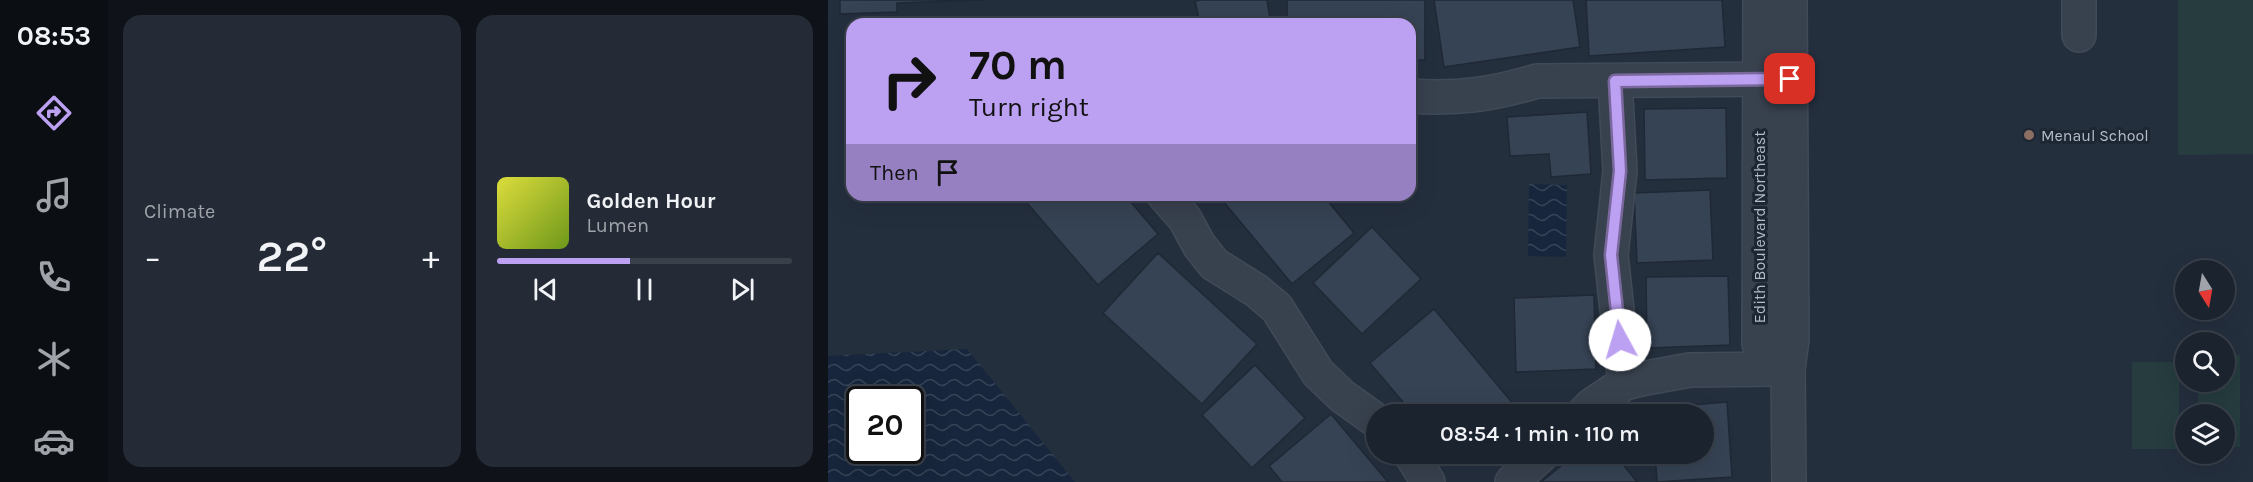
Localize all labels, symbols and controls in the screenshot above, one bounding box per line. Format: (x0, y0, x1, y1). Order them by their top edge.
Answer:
text: 08:53 (17, 20, 91, 52)
text: 70 m (969, 40, 1067, 90)
icon: right (870, 42, 948, 120)
pin (1764, 53, 1815, 104)
icon: arrive (1773, 62, 1806, 95)
text: Turn right (969, 91, 1089, 123)
icon: directions (33, 92, 75, 134)
place label: Menaul School (2041, 126, 2149, 145)
marker: Menaul School (2022, 128, 2036, 142)
street label: Edith Boulevard Northeast (1750, 131, 1769, 323)
icon: arrive (931, 156, 964, 189)
text: Then (870, 160, 919, 186)
icon: music (33, 174, 75, 216)
text: Golden Hour (587, 188, 715, 214)
text: Climate (144, 200, 215, 223)
text: Lumen (587, 214, 649, 237)
text: 22° (256, 230, 327, 282)
text: − (144, 238, 161, 276)
text: + (422, 238, 439, 276)
icon: phone (33, 256, 75, 298)
north arrow (2175, 260, 2235, 320)
map controls (2175, 260, 2235, 464)
icon: previous (529, 273, 562, 306)
icon: pause (628, 273, 661, 306)
icon: next (726, 273, 759, 306)
position arrow (1588, 308, 1652, 372)
button: search (2175, 332, 2235, 392)
icon: climate (33, 338, 75, 380)
speed limit sign: 20 (846, 386, 924, 464)
button: layers (2175, 404, 2235, 464)
icon: car (33, 420, 75, 462)
text: 08:54 · 1 min · 110 m (1440, 421, 1640, 447)

